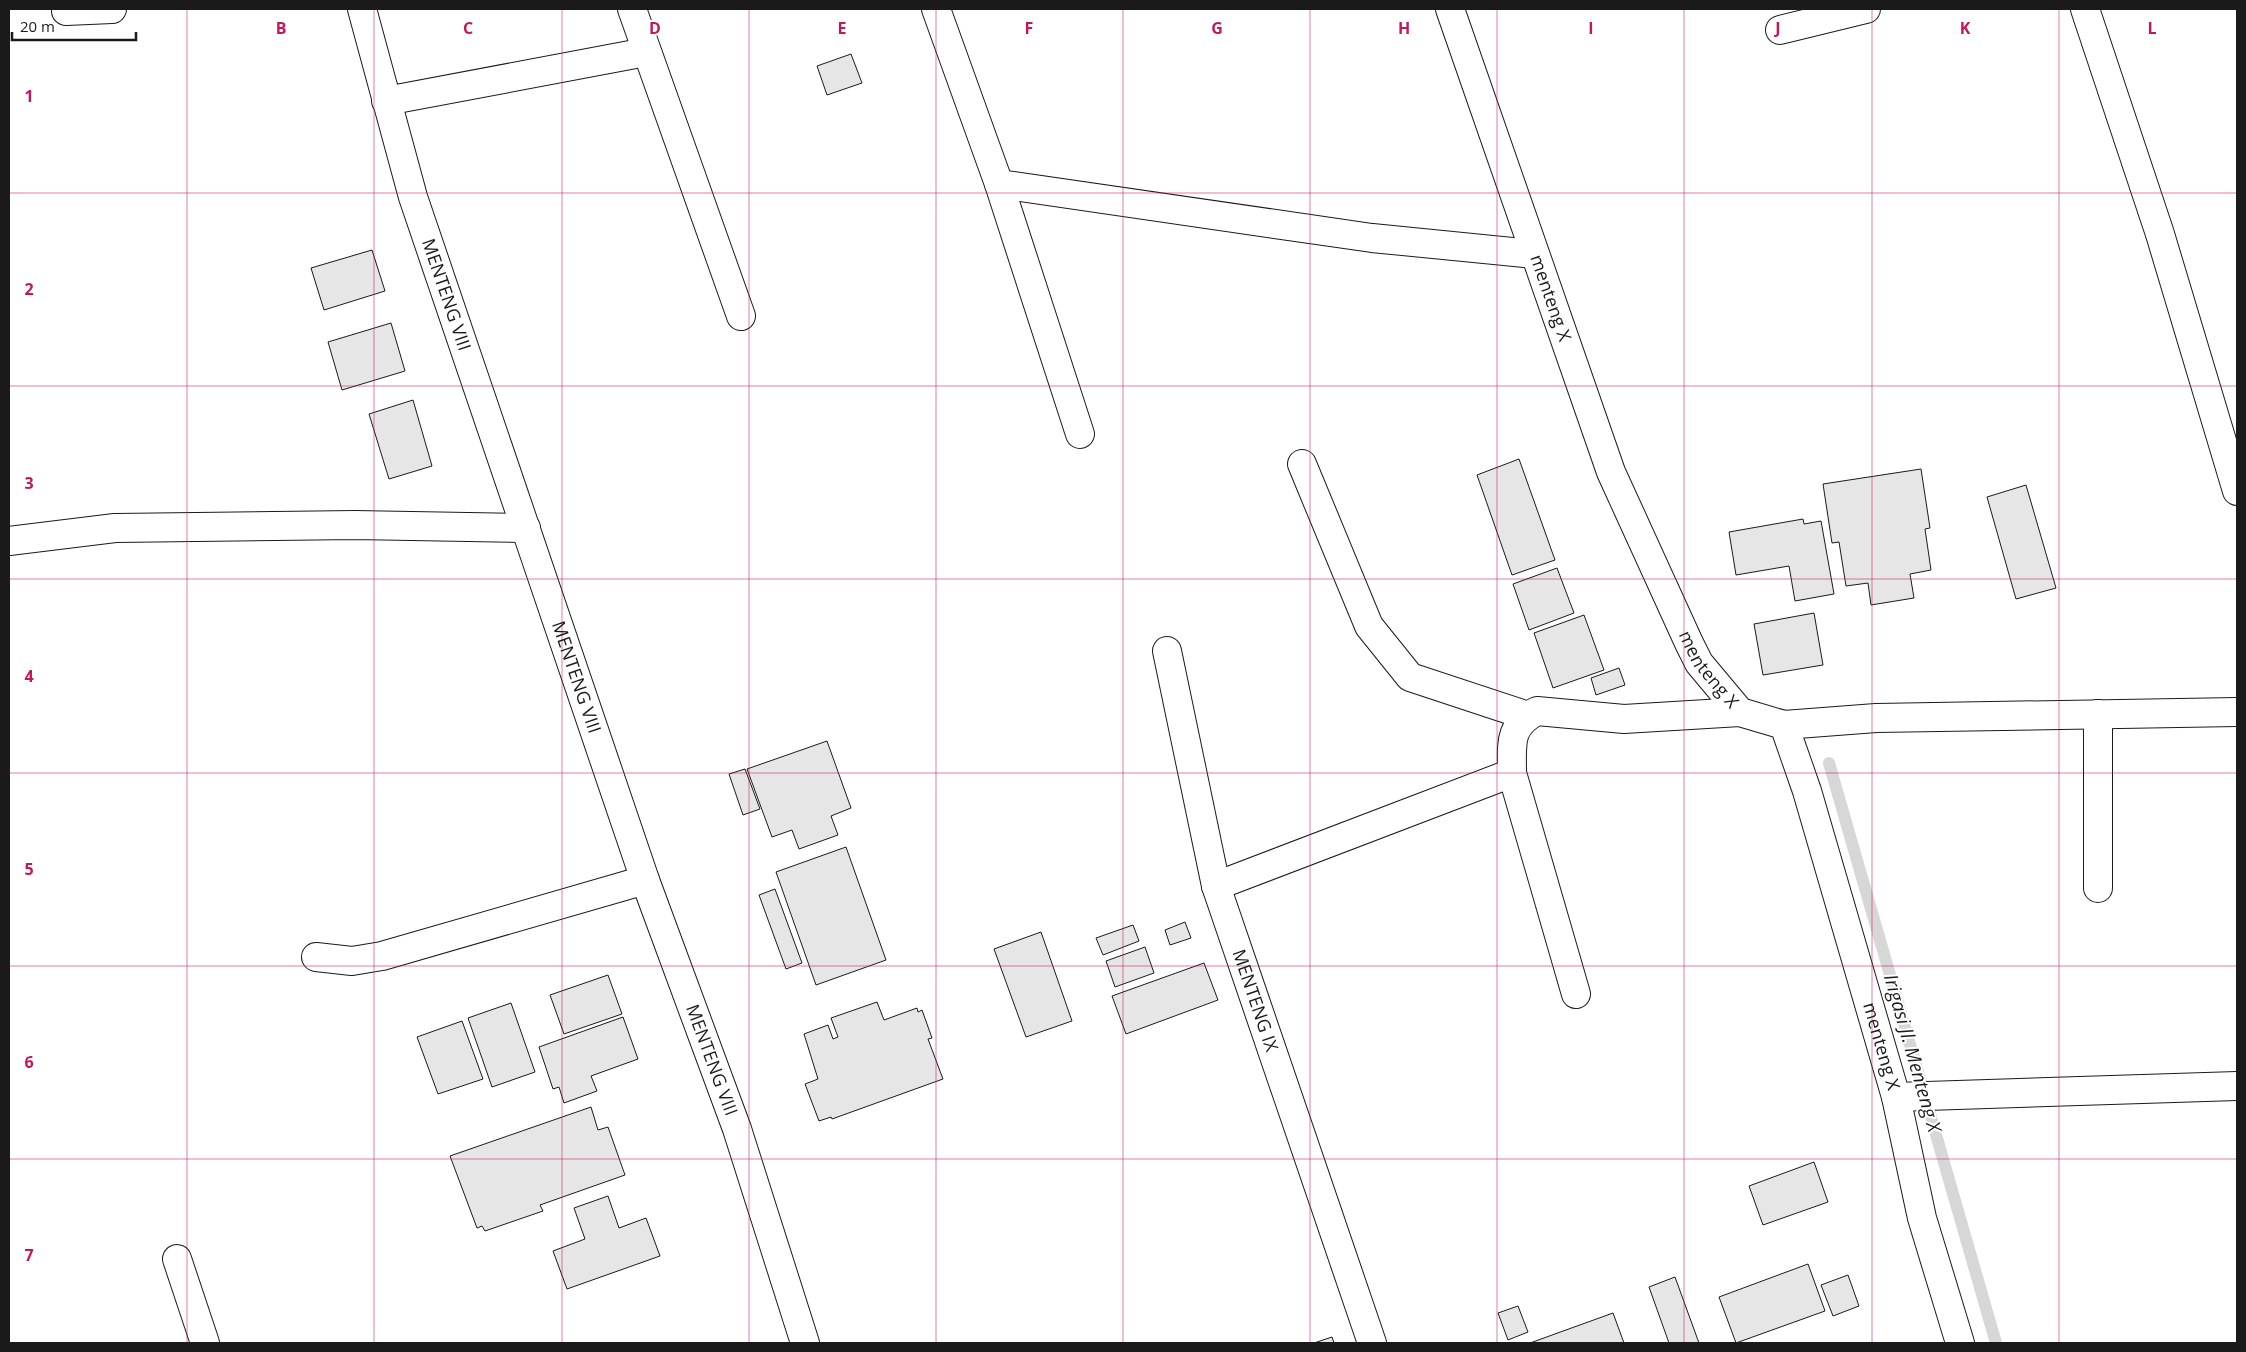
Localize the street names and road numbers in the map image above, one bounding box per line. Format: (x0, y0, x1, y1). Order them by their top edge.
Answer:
street label: MENTENG VIII (417, 235, 477, 354)
street label: menteng X (1525, 251, 1578, 345)
street label: MENTENG VIII (547, 618, 607, 736)
street label: menteng X (1674, 626, 1745, 713)
street label: MENTENG IX (1227, 946, 1285, 1055)
street label: menteng X (1858, 999, 1906, 1093)
street label: MENTENG VIII (681, 1001, 744, 1119)

